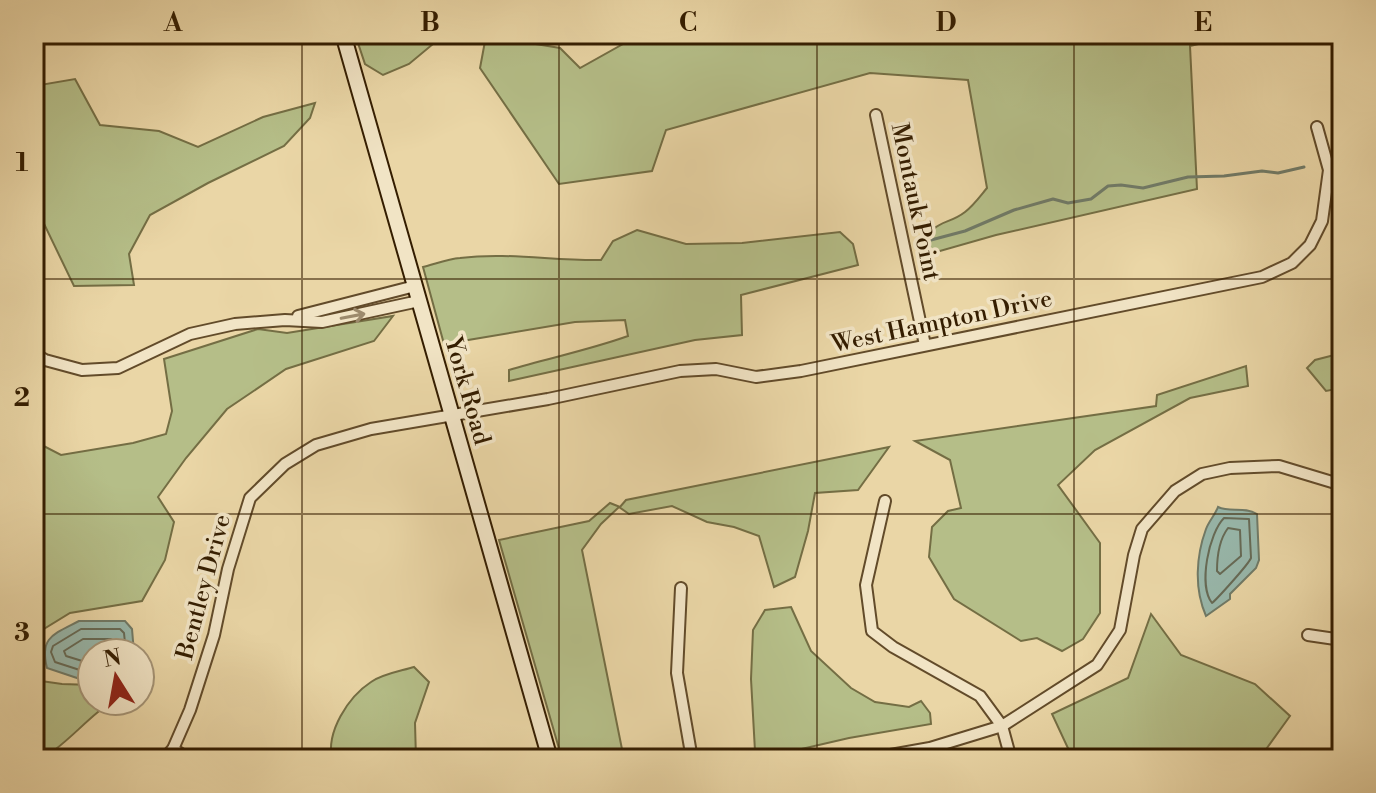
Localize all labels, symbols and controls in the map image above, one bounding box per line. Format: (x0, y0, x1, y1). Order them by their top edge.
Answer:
text: A (163, 7, 183, 39)
text: B (420, 7, 440, 39)
text: C (679, 7, 697, 39)
text: D (936, 7, 956, 39)
text: E (1194, 7, 1212, 39)
street label: Montauk Point (884, 121, 946, 284)
text: 1 (16, 147, 29, 179)
street label: West Hampton Drive (828, 284, 1055, 360)
one-way arrow (339, 308, 365, 323)
street label: York Road (437, 332, 497, 449)
text: 2 (14, 382, 30, 414)
street label: Bentley Drive (170, 511, 238, 664)
text: 3 (14, 617, 30, 649)
north arrow (76, 637, 156, 717)
text: N (101, 644, 124, 674)

